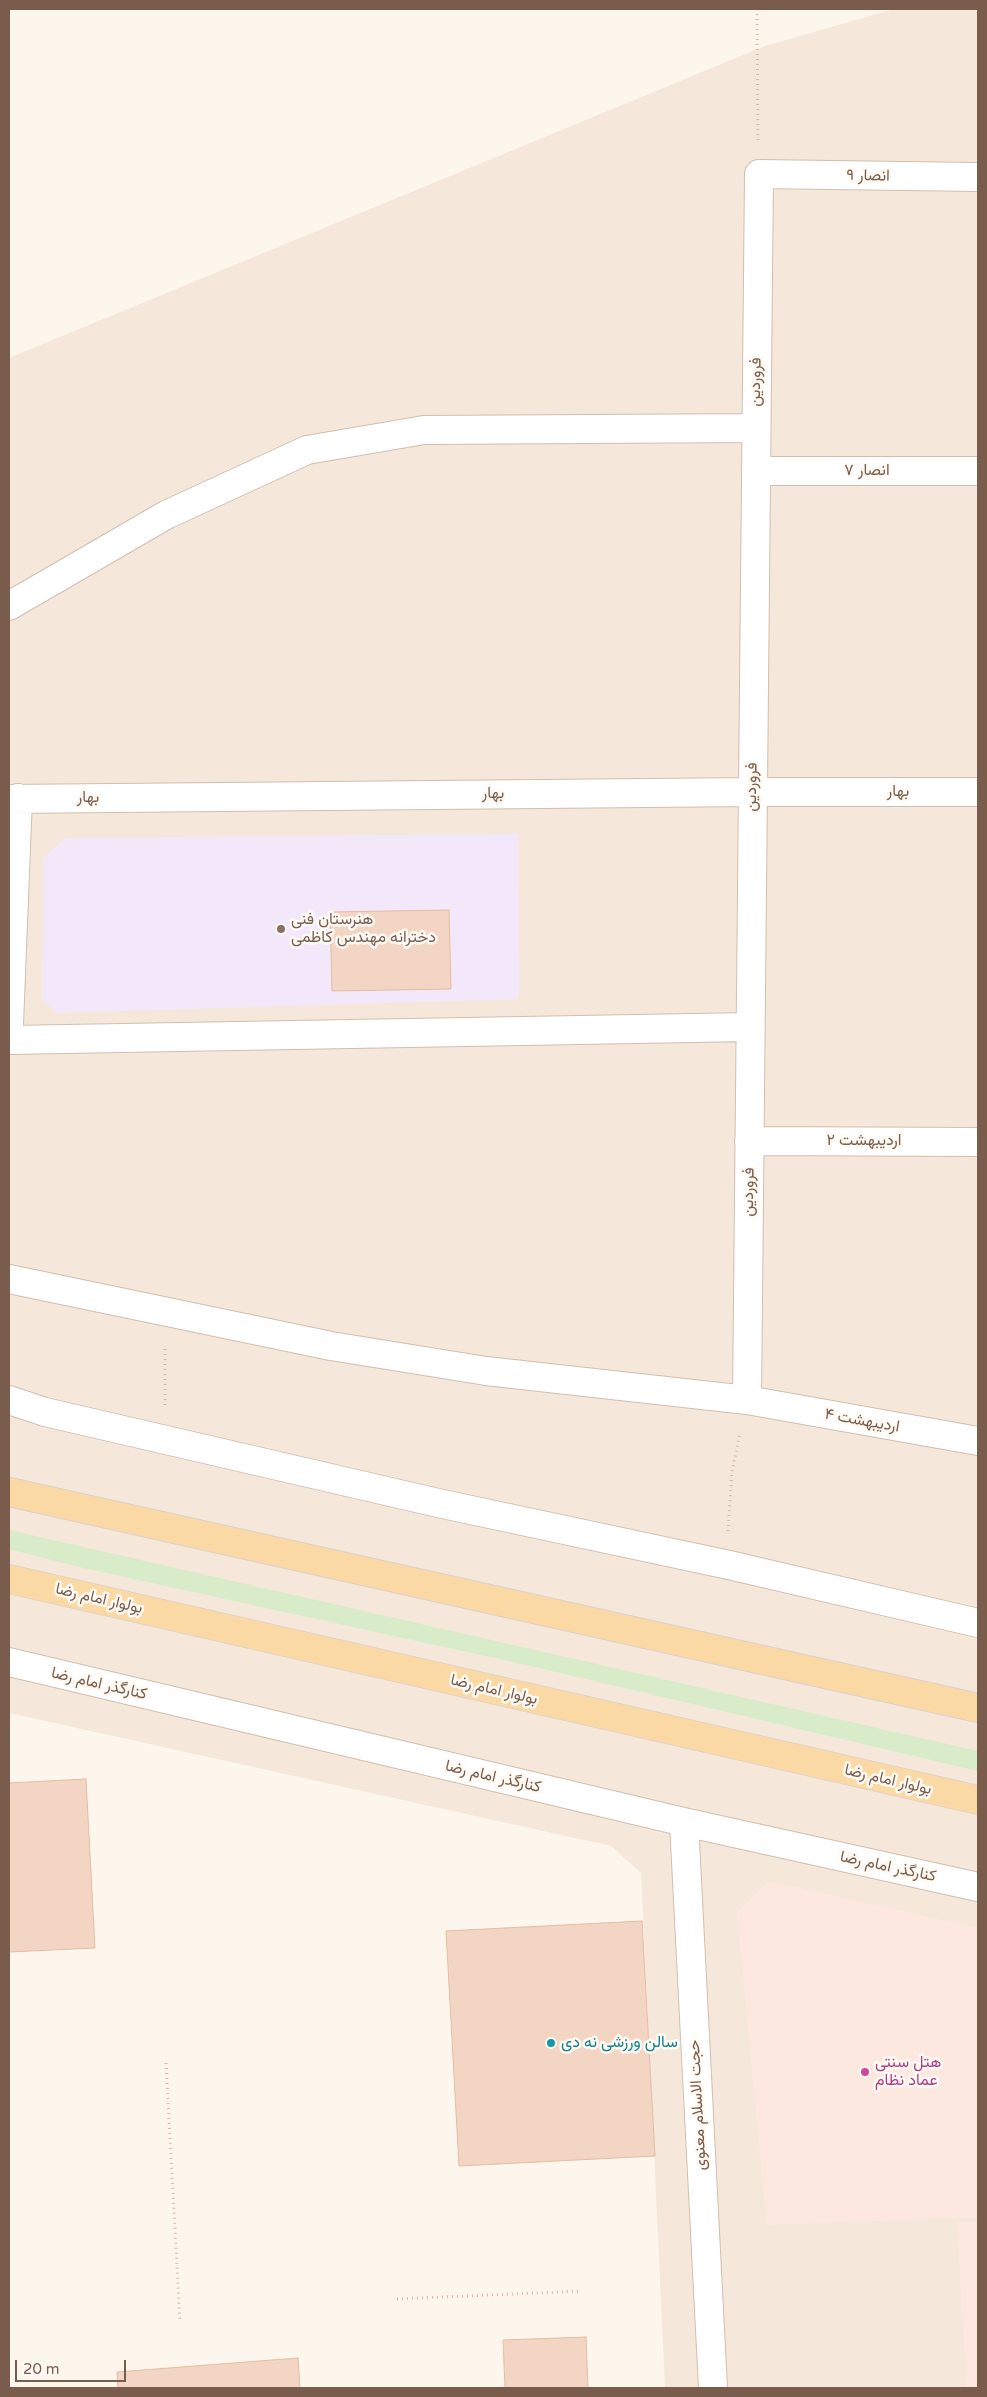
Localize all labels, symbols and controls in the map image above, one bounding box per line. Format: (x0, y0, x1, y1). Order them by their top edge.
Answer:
street label: انصار ۹ (846, 166, 890, 186)
street label: فروردین (746, 357, 766, 407)
street label: انصار ۷ (844, 461, 890, 481)
street label: فروردین (742, 762, 762, 812)
street label: بهار (887, 782, 909, 802)
street label: بهار (482, 784, 504, 804)
street label: بهار (77, 788, 99, 808)
place label: هنرستان فنی دخترانه مهندس کاظمی (291, 910, 436, 948)
marker: هنرستان فنی دخترانه مهندس کاظمی (275, 923, 287, 935)
street label: اردیبهشت ۲ (826, 1131, 902, 1151)
street label: فروردین (739, 1167, 759, 1217)
street label: اردیبهشت ۴ (823, 1405, 901, 1437)
street label: بولوار امام رضا (54, 1580, 144, 1618)
street label: کنارگذر امام رضا (49, 1664, 149, 1704)
street label: بولوار امام رضا (449, 1671, 539, 1709)
street label: کنارگذر امام رضا (443, 1757, 543, 1797)
street label: بولوار امام رضا (843, 1761, 933, 1799)
street label: کنارگذر امام رضا (838, 1847, 938, 1887)
place label: سالن ورزشی نه دی (561, 2033, 678, 2053)
marker: سالن ورزشی نه دی (545, 2037, 557, 2049)
street label: حجت الاسلام معنوی (685, 2039, 711, 2171)
place label: هتل سنتی عماد نظام (875, 2053, 941, 2091)
marker: هتل سنتی عماد نظام (859, 2066, 871, 2078)
scale bar (18, 2350, 129, 2382)
text: 20 m (23, 2360, 60, 2378)

